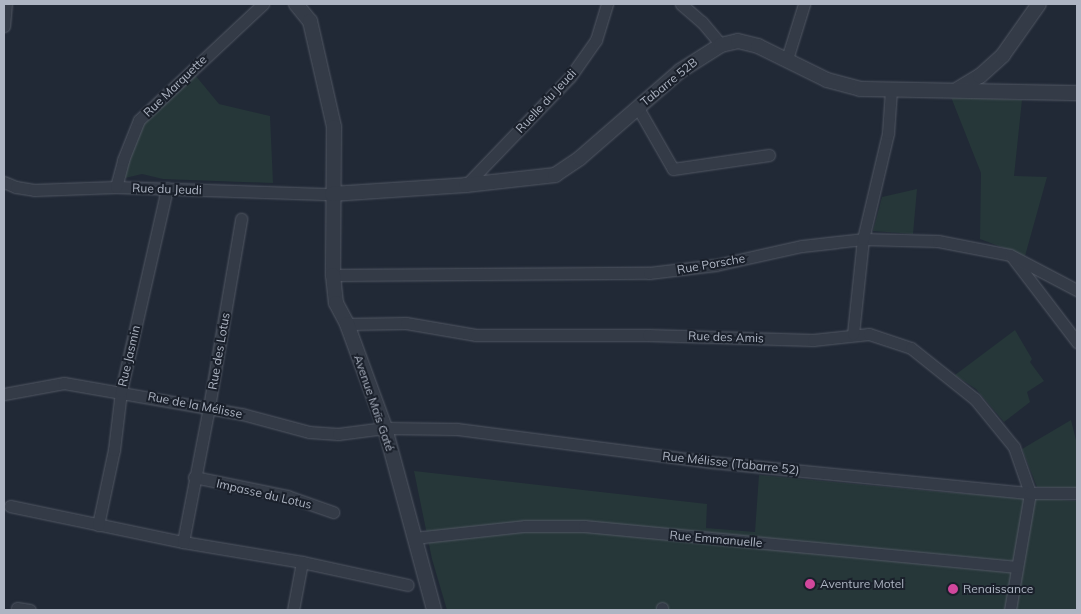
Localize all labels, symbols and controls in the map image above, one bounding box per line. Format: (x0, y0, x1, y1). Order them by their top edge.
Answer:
street label: Rue Marquette (140, 52, 210, 120)
street label: Tabarre 52B (638, 55, 700, 109)
street label: Ruelle du Jeudi (513, 66, 579, 136)
street label: Rue du Jeudi (132, 181, 202, 197)
street label: Rue Porsche (676, 251, 746, 277)
street label: Rue des Lotus (205, 311, 233, 391)
street label: Rue Jasmin (115, 324, 143, 388)
street label: Rue des Amis (688, 328, 764, 346)
street label: Avenue Maïs Gaté (351, 353, 397, 453)
street label: Rue de la Mélisse (147, 389, 243, 421)
street label: Rue Mélisse (Tabarre 52) (662, 449, 800, 477)
street label: Impasse du Lotus (215, 476, 313, 512)
street label: Rue Emmanuelle (669, 528, 763, 550)
place label: Aventure Motel (820, 577, 904, 591)
marker: Aventure Motel (804, 578, 816, 590)
place label: Renaissance (963, 582, 1033, 596)
marker: Renaissance (947, 583, 959, 595)

